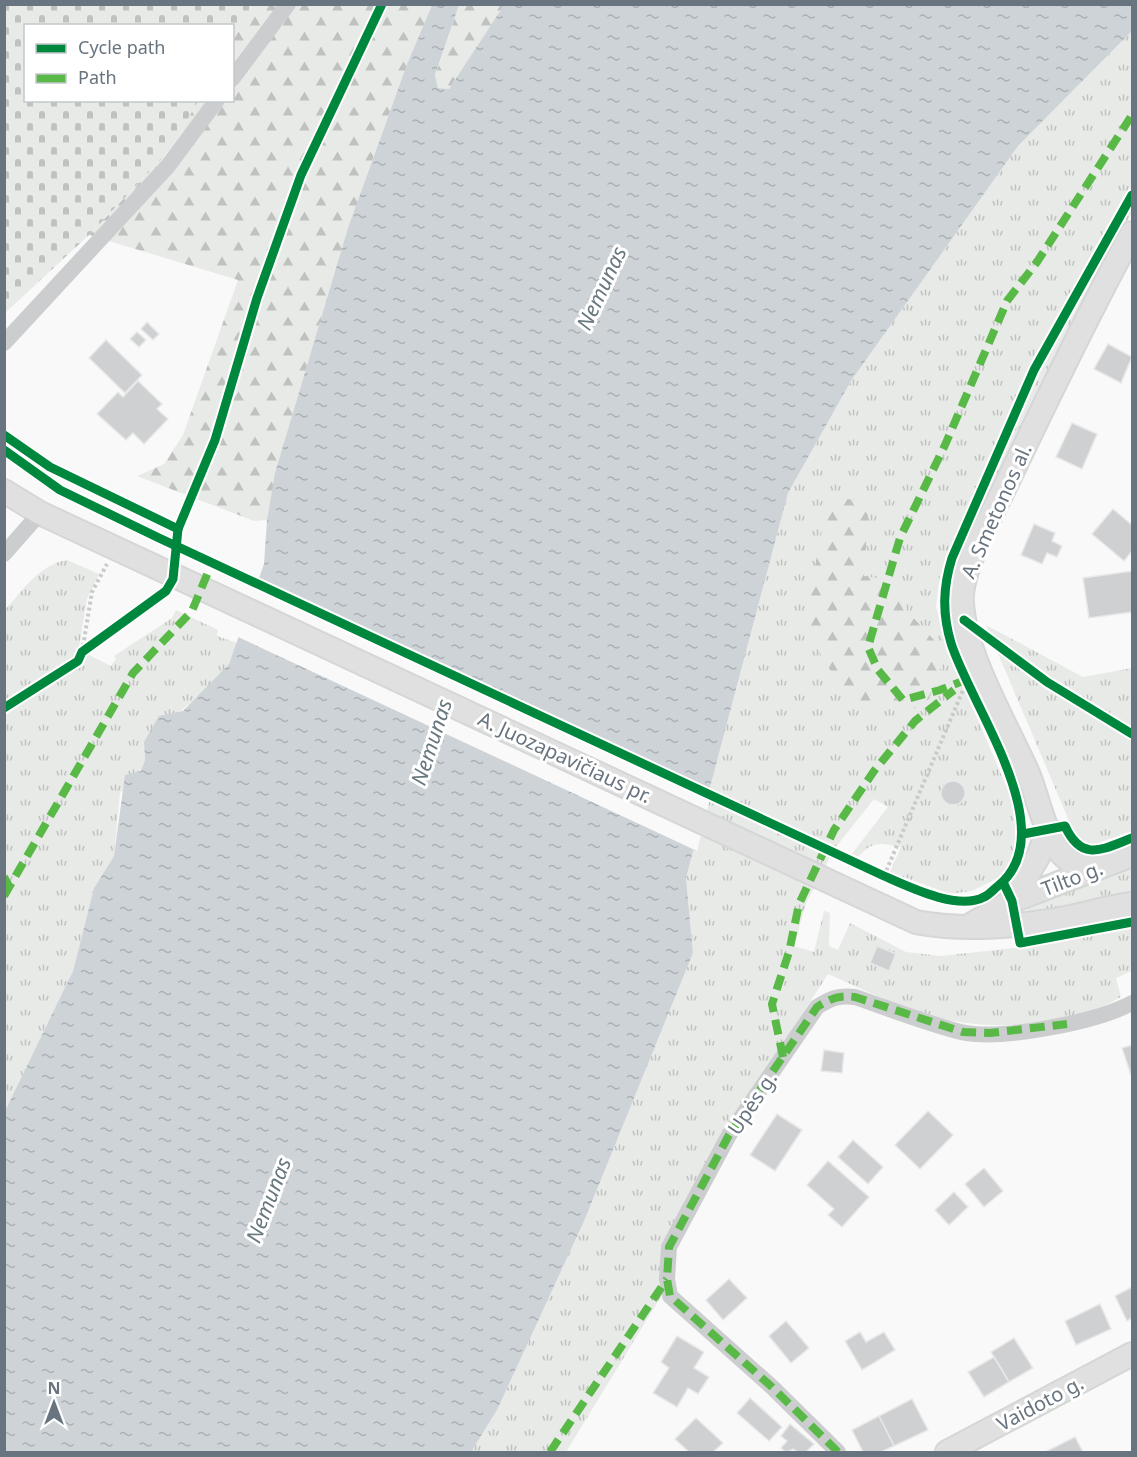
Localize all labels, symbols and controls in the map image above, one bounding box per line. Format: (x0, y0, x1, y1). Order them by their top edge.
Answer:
legend (24, 24, 234, 102)
text: Cycle path (78, 35, 165, 59)
text: Path (78, 65, 117, 89)
water label: Nemunas (569, 242, 633, 334)
street label: A. Smetonos al. (954, 439, 1038, 583)
water label: Nemunas (404, 695, 458, 789)
street label: A. Juozapavičiaus pr. (474, 705, 656, 809)
street label: Tilto g. (1037, 854, 1107, 902)
street label: Upės g. (721, 1066, 783, 1140)
water label: Nemunas (239, 1153, 297, 1247)
street label: Vaidoto g. (992, 1369, 1088, 1437)
north arrow (24, 1373, 84, 1433)
text: N (47, 1377, 61, 1399)

